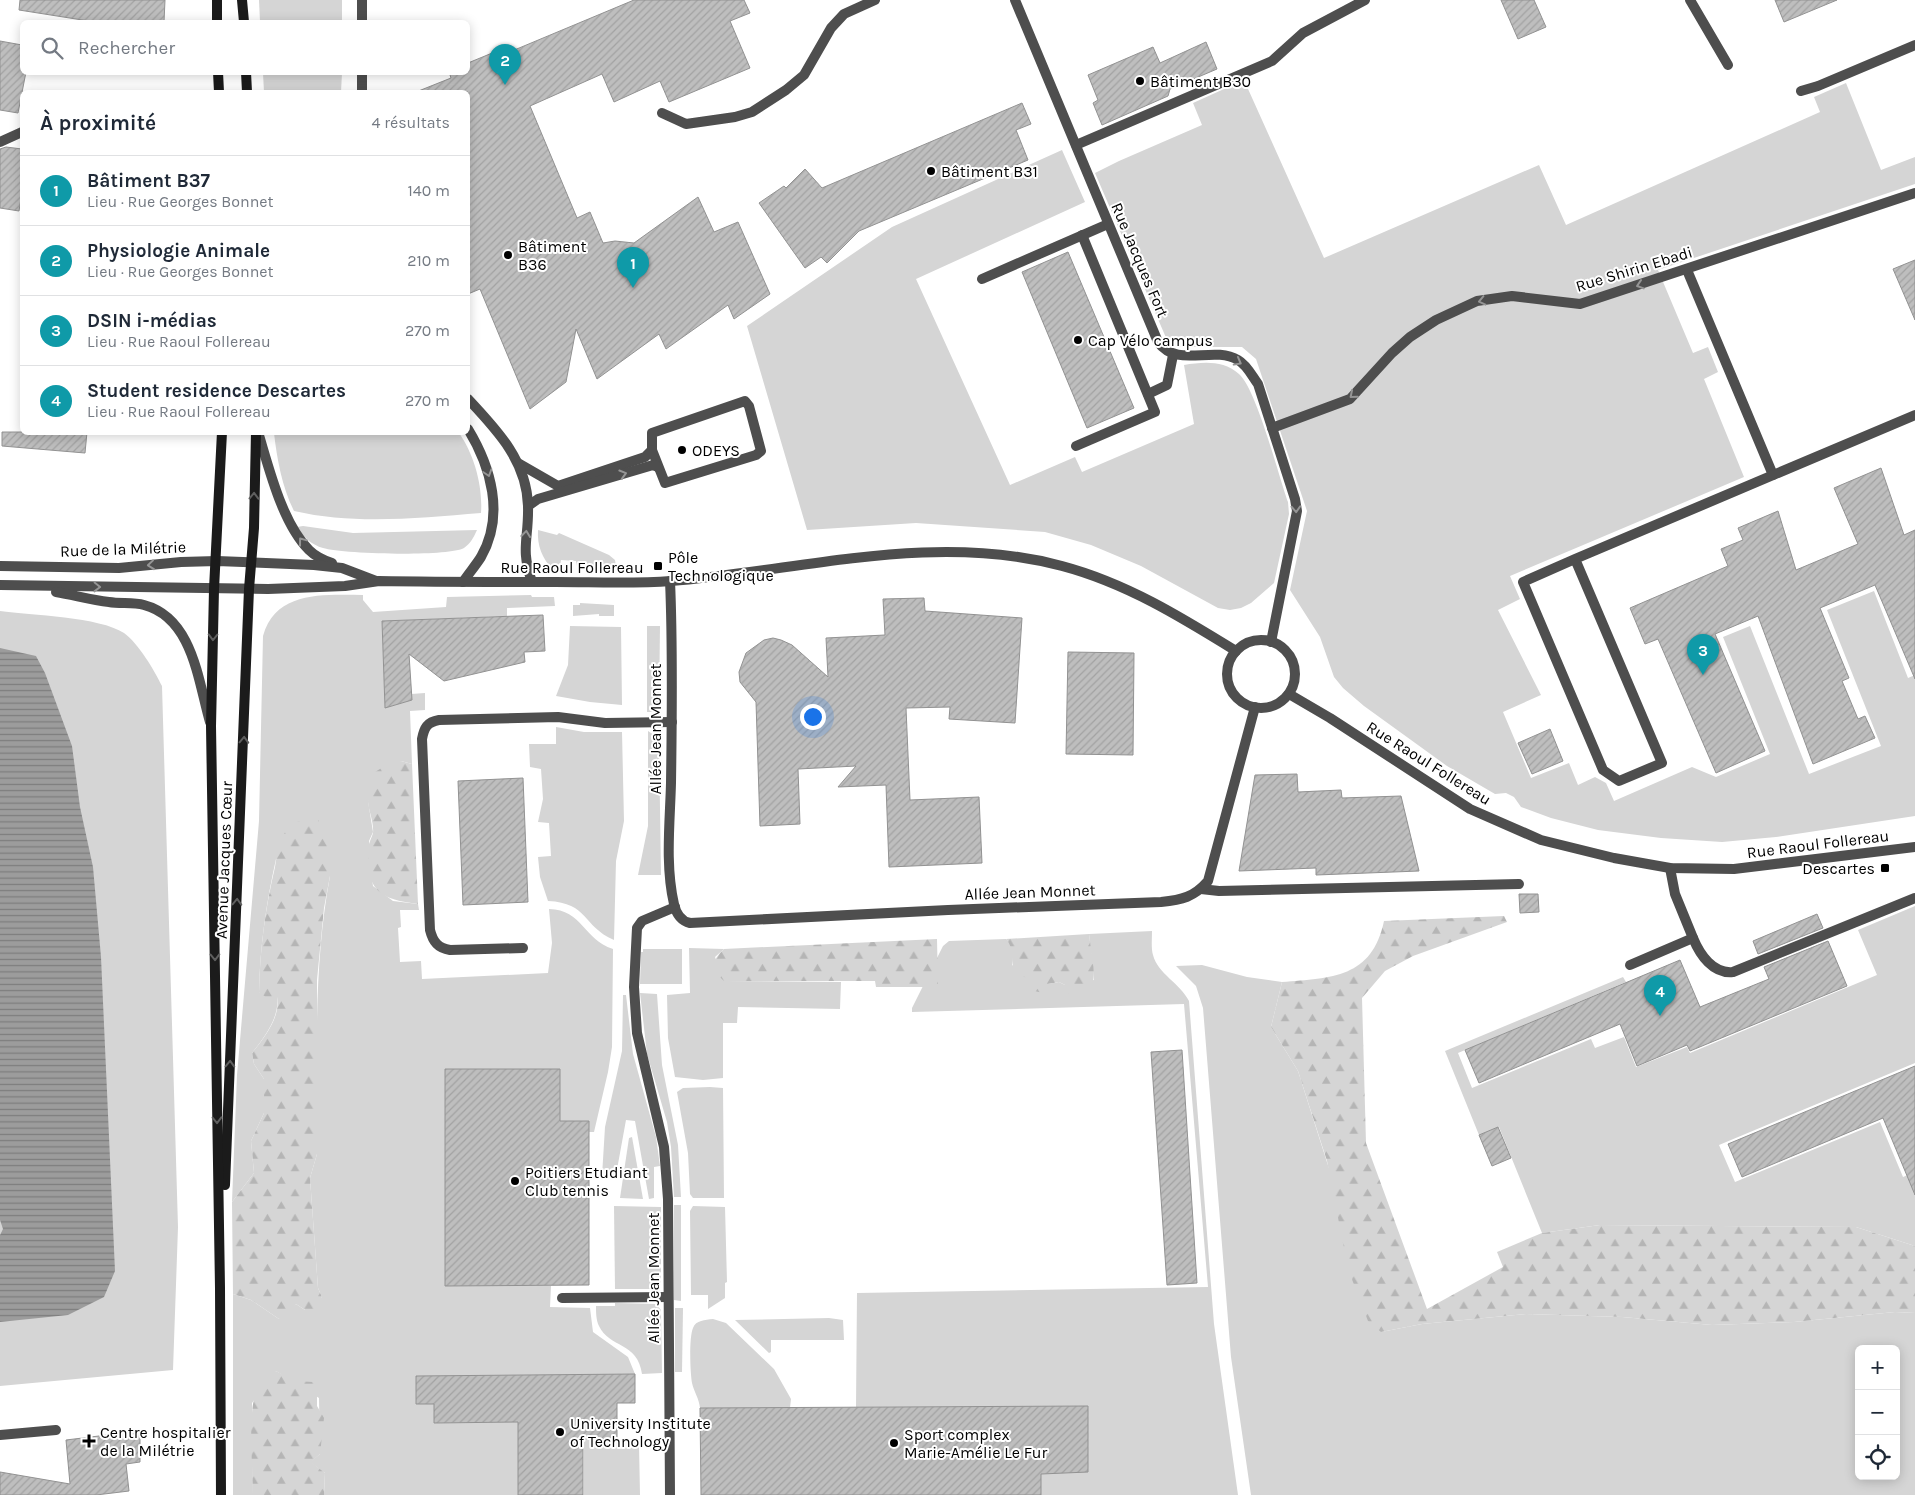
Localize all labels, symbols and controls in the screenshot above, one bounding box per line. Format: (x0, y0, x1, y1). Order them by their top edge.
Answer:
search box (20, 20, 470, 75)
icon: search (38, 34, 66, 62)
text: Rechercher (78, 37, 175, 59)
pin: 2 (489, 44, 521, 85)
place label: Bâtiment B30 (1150, 72, 1251, 91)
marker: Bâtiment B30 (1134, 75, 1146, 87)
text: À proximité (40, 111, 156, 135)
text: 4 résultats (371, 113, 450, 132)
place label: Bâtiment B31 (941, 162, 1038, 181)
marker: Bâtiment B31 (925, 165, 937, 177)
text: Bâtiment B37 (87, 170, 210, 192)
text: 1 (53, 181, 59, 200)
text: 140 m (408, 181, 450, 200)
text: Lieu · Rue Georges Bonnet (87, 192, 274, 211)
street label: Rue Jacques Fort (1107, 200, 1173, 320)
place label: Bâtiment B36 (518, 237, 586, 274)
text: Physiologie Animale (87, 240, 270, 262)
street label: Rue Shirin Ebadi (1573, 242, 1695, 296)
pin: 1 (617, 247, 649, 288)
marker: Bâtiment B36 (502, 249, 514, 261)
text: 2 (51, 251, 61, 270)
text: 210 m (407, 251, 450, 270)
text: Lieu · Rue Georges Bonnet (87, 262, 274, 281)
one-way arrow (1637, 279, 1645, 289)
one-way arrow (1477, 295, 1486, 306)
text: DSIN i-médias (87, 310, 217, 332)
text: 3 (51, 321, 61, 340)
text: 270 m (405, 321, 450, 340)
place label: Cap Vélo campus (1088, 331, 1213, 350)
text: Lieu · Rue Raoul Follereau (87, 332, 271, 351)
marker: Cap Vélo campus (1072, 334, 1084, 346)
one-way arrow (1232, 356, 1241, 366)
text: Student residence Descartes (87, 380, 346, 402)
one-way arrow (1350, 390, 1359, 399)
text: 4 (51, 391, 61, 410)
text: 270 m (405, 391, 450, 410)
text: Lieu · Rue Raoul Follereau (87, 402, 271, 421)
place label: ODEYS (692, 441, 740, 460)
marker: ODEYS (676, 444, 688, 456)
one-way arrow (482, 468, 492, 477)
one-way arrow (619, 469, 627, 479)
one-way arrow (249, 492, 260, 500)
one-way arrow (1291, 506, 1302, 514)
one-way arrow (520, 530, 531, 538)
street label: Rue de la Milétrie (60, 537, 186, 561)
one-way arrow (299, 537, 308, 547)
place label: Pôle Technologique (668, 548, 774, 585)
street label: Rue Raoul Follereau (500, 558, 644, 577)
one-way arrow (147, 559, 155, 570)
marker: Pôle Technologique (652, 560, 664, 572)
one-way arrow (94, 582, 101, 592)
one-way arrow (208, 634, 218, 642)
pin: 3 (1687, 634, 1719, 675)
street label: Allée Jean Monnet (646, 663, 665, 795)
your location (800, 704, 826, 730)
street label: Rue Raoul Follereau (1363, 717, 1495, 809)
one-way arrow (239, 735, 249, 743)
street label: Avenue Jacques Cœur (212, 780, 236, 939)
street label: Rue Raoul Follereau (1746, 826, 1890, 862)
place label: Descartes (1802, 859, 1875, 878)
marker: Descartes (1879, 862, 1891, 874)
street label: Allée Jean Monnet (964, 880, 1096, 904)
one-way arrow (232, 898, 242, 906)
one-way arrow (210, 954, 220, 961)
pin: 4 (1644, 975, 1676, 1016)
one-way arrow (225, 1060, 235, 1068)
one-way arrow (212, 1116, 223, 1124)
place label: Poitiers Etudiant Club tennis (525, 1163, 648, 1200)
marker: Poitiers Etudiant Club tennis (509, 1175, 521, 1187)
street label: Allée Jean Monnet (644, 1212, 663, 1344)
map controls (1855, 1345, 1900, 1480)
button: + (1855, 1345, 1900, 1390)
button: − (1855, 1390, 1900, 1435)
place label: University Institute of Technology (570, 1414, 711, 1451)
place label: Centre hospitalier de la Milétrie (100, 1423, 231, 1460)
place label: Sport complex Marie-Amélie Le Fur (904, 1425, 1048, 1462)
marker: University Institute of Technology (554, 1426, 566, 1438)
marker: Centre hospitalier de la Milétrie (82, 1434, 96, 1448)
button: locate (1855, 1435, 1900, 1480)
marker: Sport complex Marie-Amélie Le Fur (888, 1437, 900, 1449)

